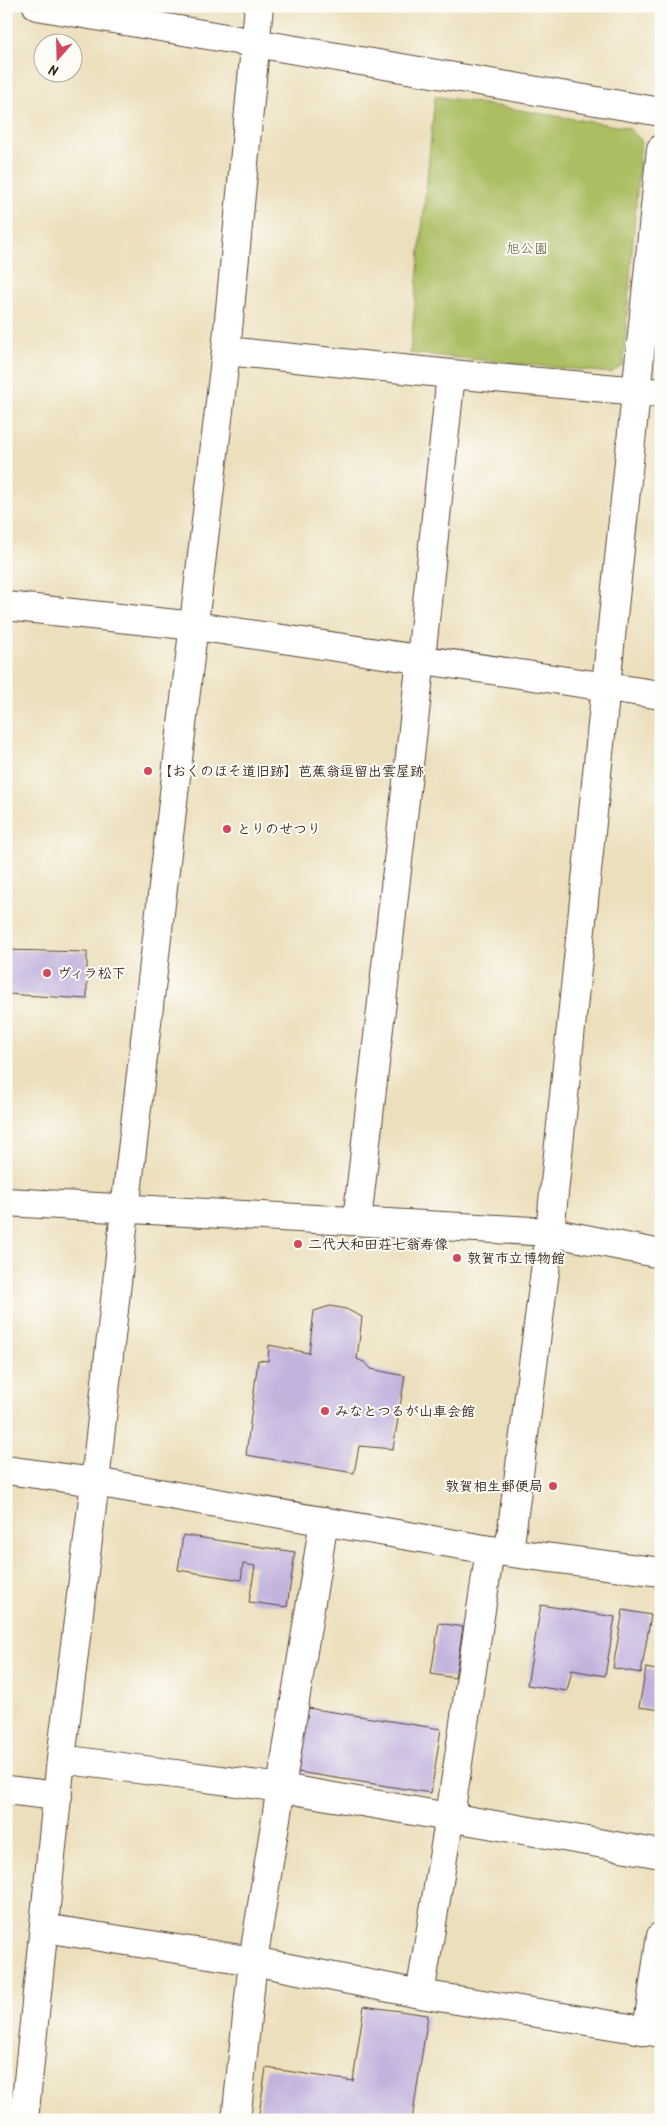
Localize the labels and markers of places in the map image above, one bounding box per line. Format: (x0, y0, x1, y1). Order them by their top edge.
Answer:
place label: 【おくのほそ道旧跡】芭蕉翁逗留出雲屋跡 (158, 761, 424, 783)
marker: 【おくのほそ道旧跡】芭蕉翁逗留出雲屋跡 (142, 765, 154, 777)
place label: とりのせつり (237, 819, 321, 841)
marker: とりのせつり (221, 823, 233, 835)
place label: ヴィラ松下 (57, 963, 126, 985)
marker: ヴィラ松下 (41, 967, 53, 979)
place label: 二代大和田荘七翁寿像 (308, 1234, 448, 1256)
marker: 二代大和田荘七翁寿像 (292, 1238, 304, 1250)
place label: 敦賀市立博物館 (467, 1248, 565, 1270)
marker: 敦賀市立博物館 (451, 1252, 463, 1264)
place label: みなとつるが山車会館 (335, 1401, 475, 1423)
marker: みなとつるが山車会館 (319, 1405, 331, 1417)
place label: 敦賀相生郵便局 (445, 1476, 543, 1498)
marker: 敦賀相生郵便局 (547, 1480, 559, 1492)

